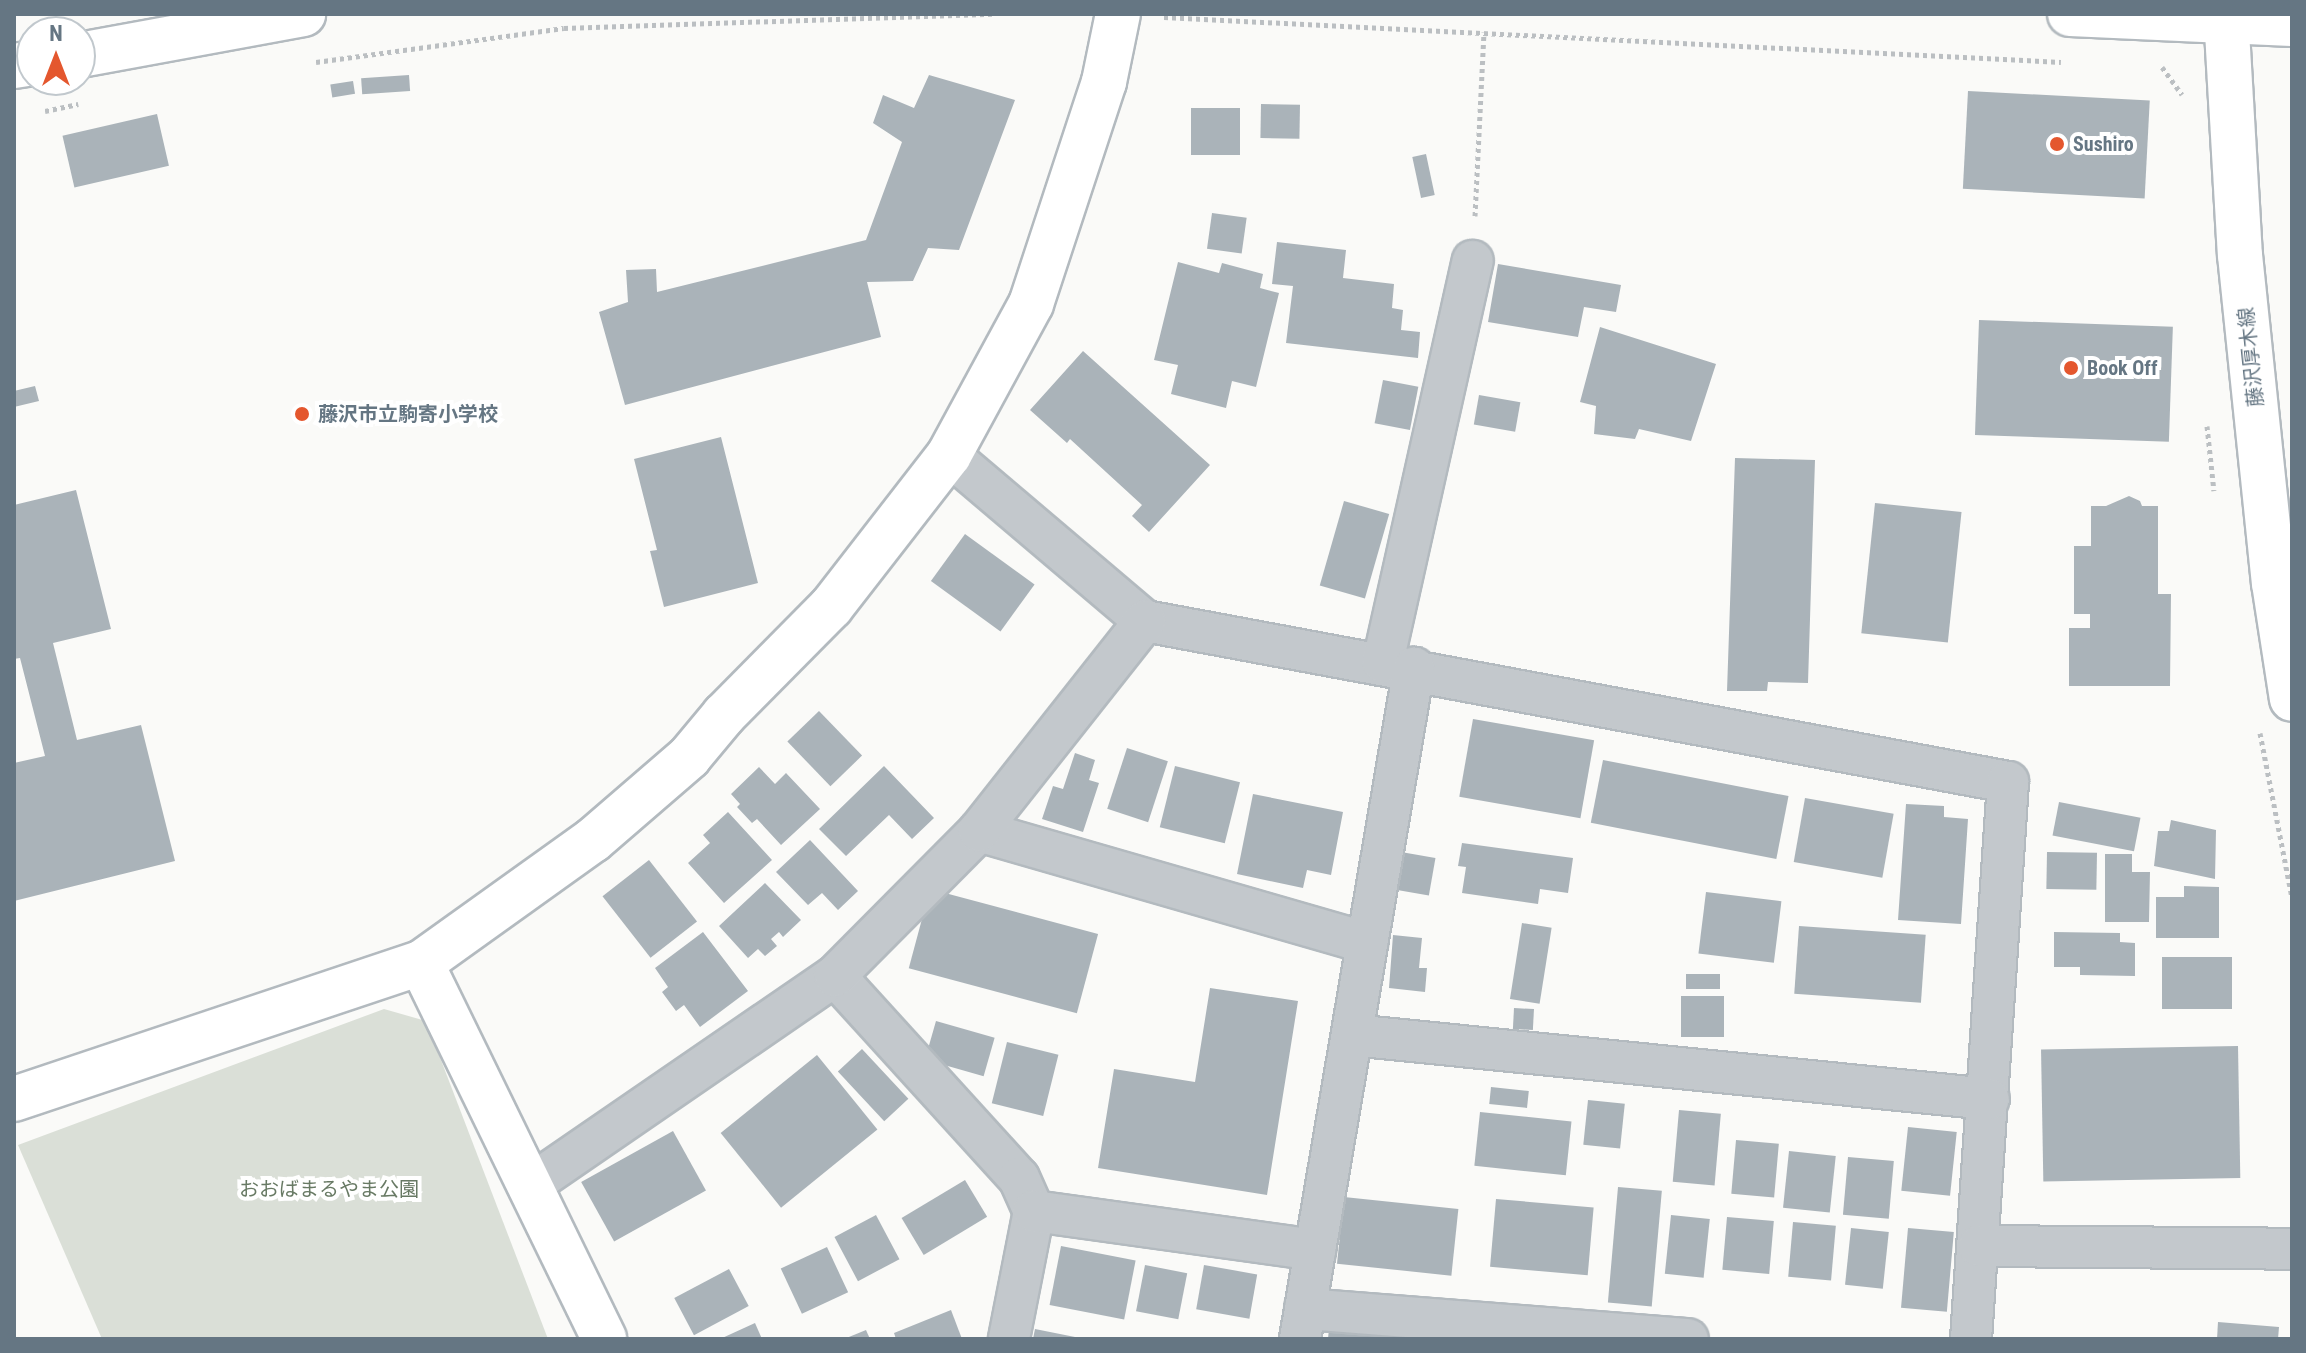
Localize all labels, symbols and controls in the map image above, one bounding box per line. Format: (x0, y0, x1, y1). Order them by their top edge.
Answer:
north arrow (16, 16, 96, 96)
text: N (49, 21, 63, 46)
place label: Sushiro (2073, 132, 2134, 156)
marker: Sushiro (2048, 135, 2066, 153)
street label: 藤沢厚木線 (2234, 306, 2268, 408)
place label: Book Off (2087, 356, 2157, 380)
marker: Book Off (2062, 359, 2080, 377)
place label: 藤沢市立駒寄小学校 (318, 402, 498, 426)
marker: 藤沢市立駒寄小学校 (293, 405, 311, 423)
park label: おおばまるやま公園 (239, 1177, 419, 1201)

